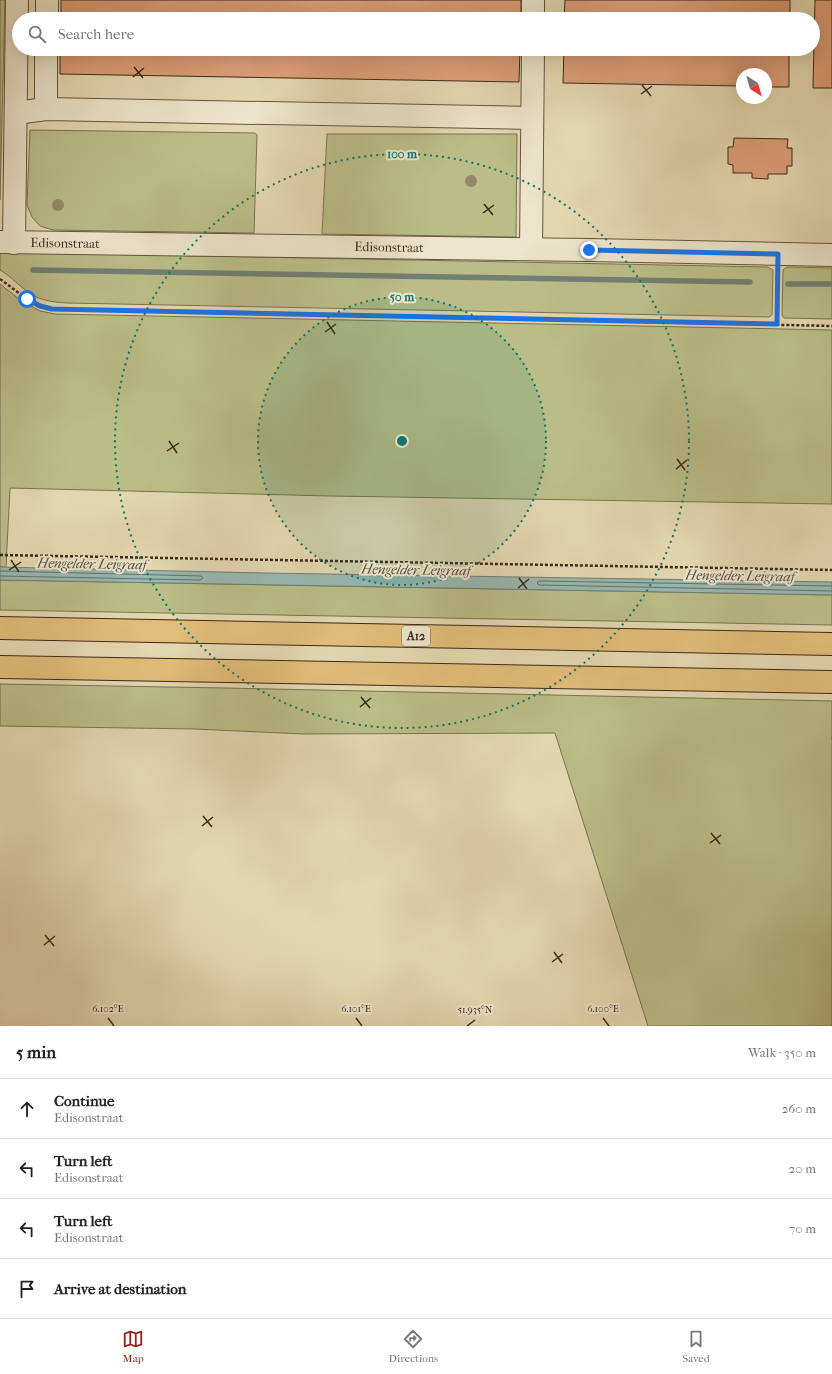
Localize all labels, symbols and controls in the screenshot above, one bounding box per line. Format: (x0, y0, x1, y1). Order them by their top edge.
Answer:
search box (12, 12, 820, 56)
icon: search (26, 23, 48, 45)
text: Search here (58, 25, 134, 43)
north arrow (736, 68, 772, 104)
text: 100 m (387, 147, 418, 161)
street label: Edisonstraat (30, 235, 100, 251)
street label: Edisonstraat (354, 239, 424, 255)
route end (580, 241, 598, 259)
route start (18, 290, 36, 308)
text: 50 m (390, 290, 415, 304)
centre of rings (395, 434, 409, 448)
water label: Hengelder Leigraaf (36, 555, 150, 574)
water label: Hengelder Leigraaf (360, 561, 474, 580)
water label: Hengelder Leigraaf (684, 567, 798, 586)
road number: A12 (402, 626, 430, 646)
text: 6.102°E (92, 1003, 124, 1015)
text: 6.101°E (341, 1003, 371, 1015)
text: 6.100°E (587, 1003, 619, 1015)
text: 51.935°N (458, 1004, 493, 1016)
text: 5 min (16, 1042, 56, 1062)
text: Walk · 350 m (748, 1045, 816, 1060)
text: Continue (54, 1092, 114, 1110)
icon: ahead (16, 1098, 38, 1120)
text: 260 m (782, 1101, 816, 1116)
text: Edisonstraat (54, 1110, 123, 1125)
text: Turn left (54, 1152, 112, 1170)
icon: left (16, 1158, 38, 1180)
text: 20 m (789, 1161, 816, 1176)
text: Edisonstraat (54, 1170, 123, 1185)
text: Turn left (54, 1212, 112, 1230)
icon: left (16, 1218, 38, 1240)
text: 70 m (789, 1221, 816, 1236)
text: Edisonstraat (54, 1230, 123, 1245)
icon: arrive (16, 1278, 38, 1300)
text: Arrive at destination (54, 1280, 186, 1298)
tab: Map (122, 1328, 144, 1365)
tab: Directions (389, 1328, 438, 1365)
tab: Saved (682, 1328, 710, 1365)

